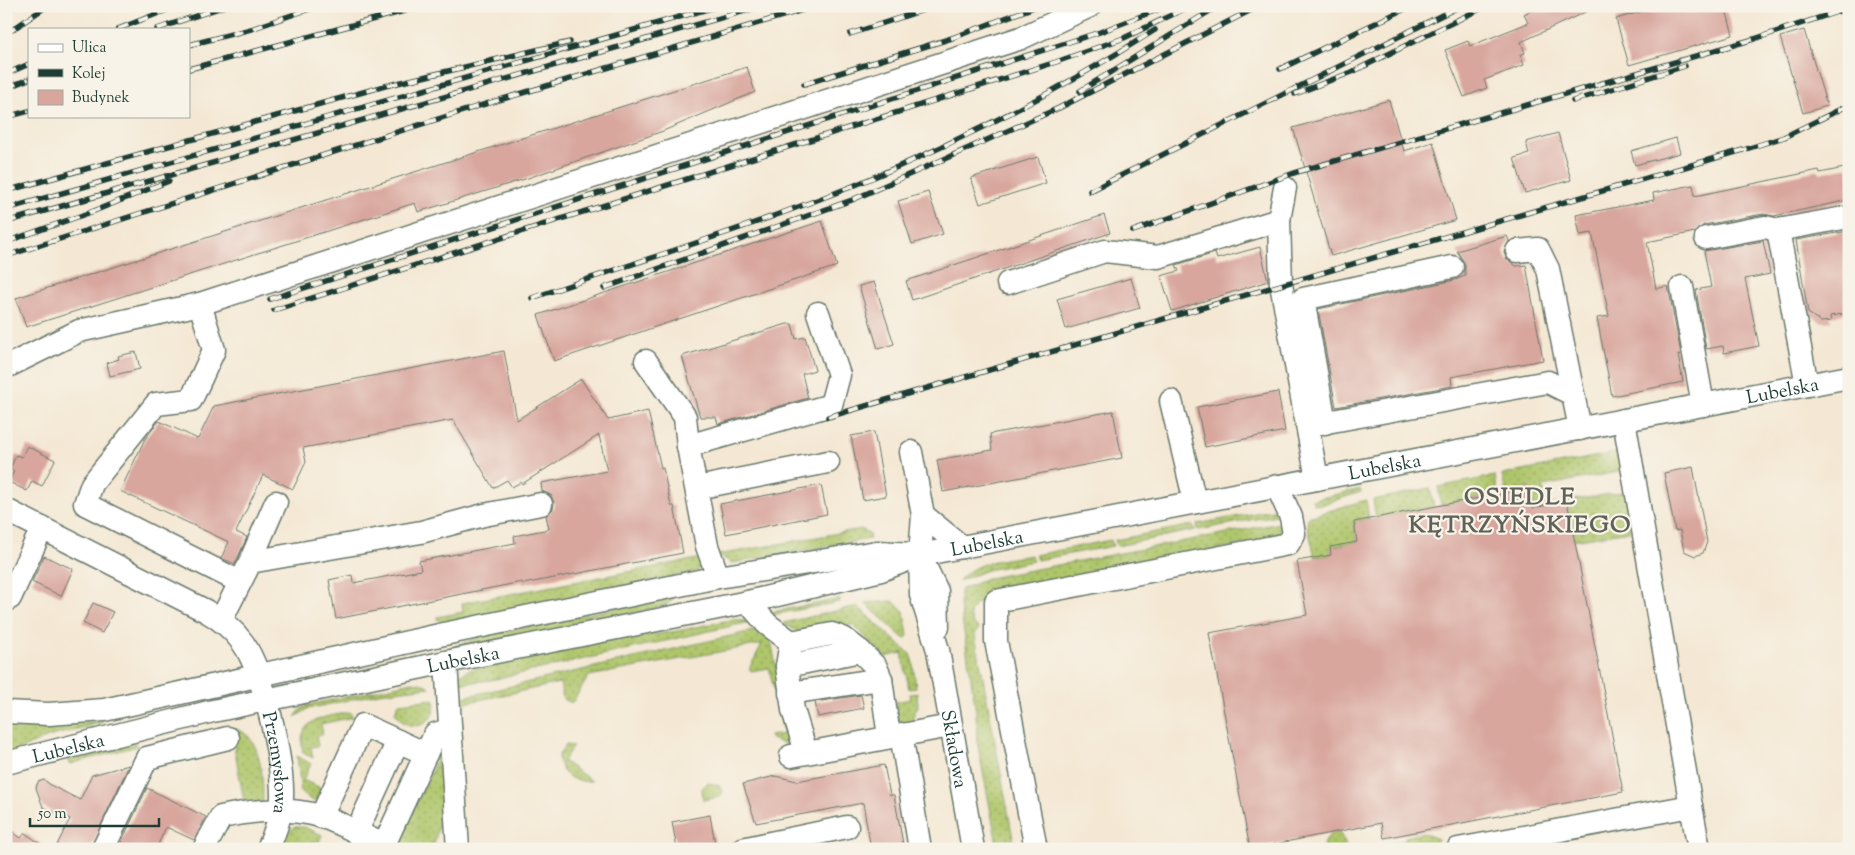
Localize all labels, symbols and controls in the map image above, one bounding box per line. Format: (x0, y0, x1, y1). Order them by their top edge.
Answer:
legend (28, 28, 190, 118)
text: Ulica (72, 38, 106, 59)
text: Kolej (72, 64, 105, 85)
text: Budynek (72, 88, 130, 109)
street label: Lubelska (1744, 372, 1822, 412)
street label: Lubelska (1346, 448, 1424, 489)
district label: OSIEDLE KĘTRZYŃSKIEGO (1409, 481, 1631, 543)
street label: Lubelska (949, 524, 1026, 565)
street label: Lubelska (425, 641, 502, 682)
street label: Składowa (933, 708, 973, 791)
street label: Przemysłowa (254, 709, 293, 816)
street label: Lubelska (30, 728, 108, 772)
scale bar (30, 795, 159, 827)
text: 50 m (37, 804, 67, 825)

